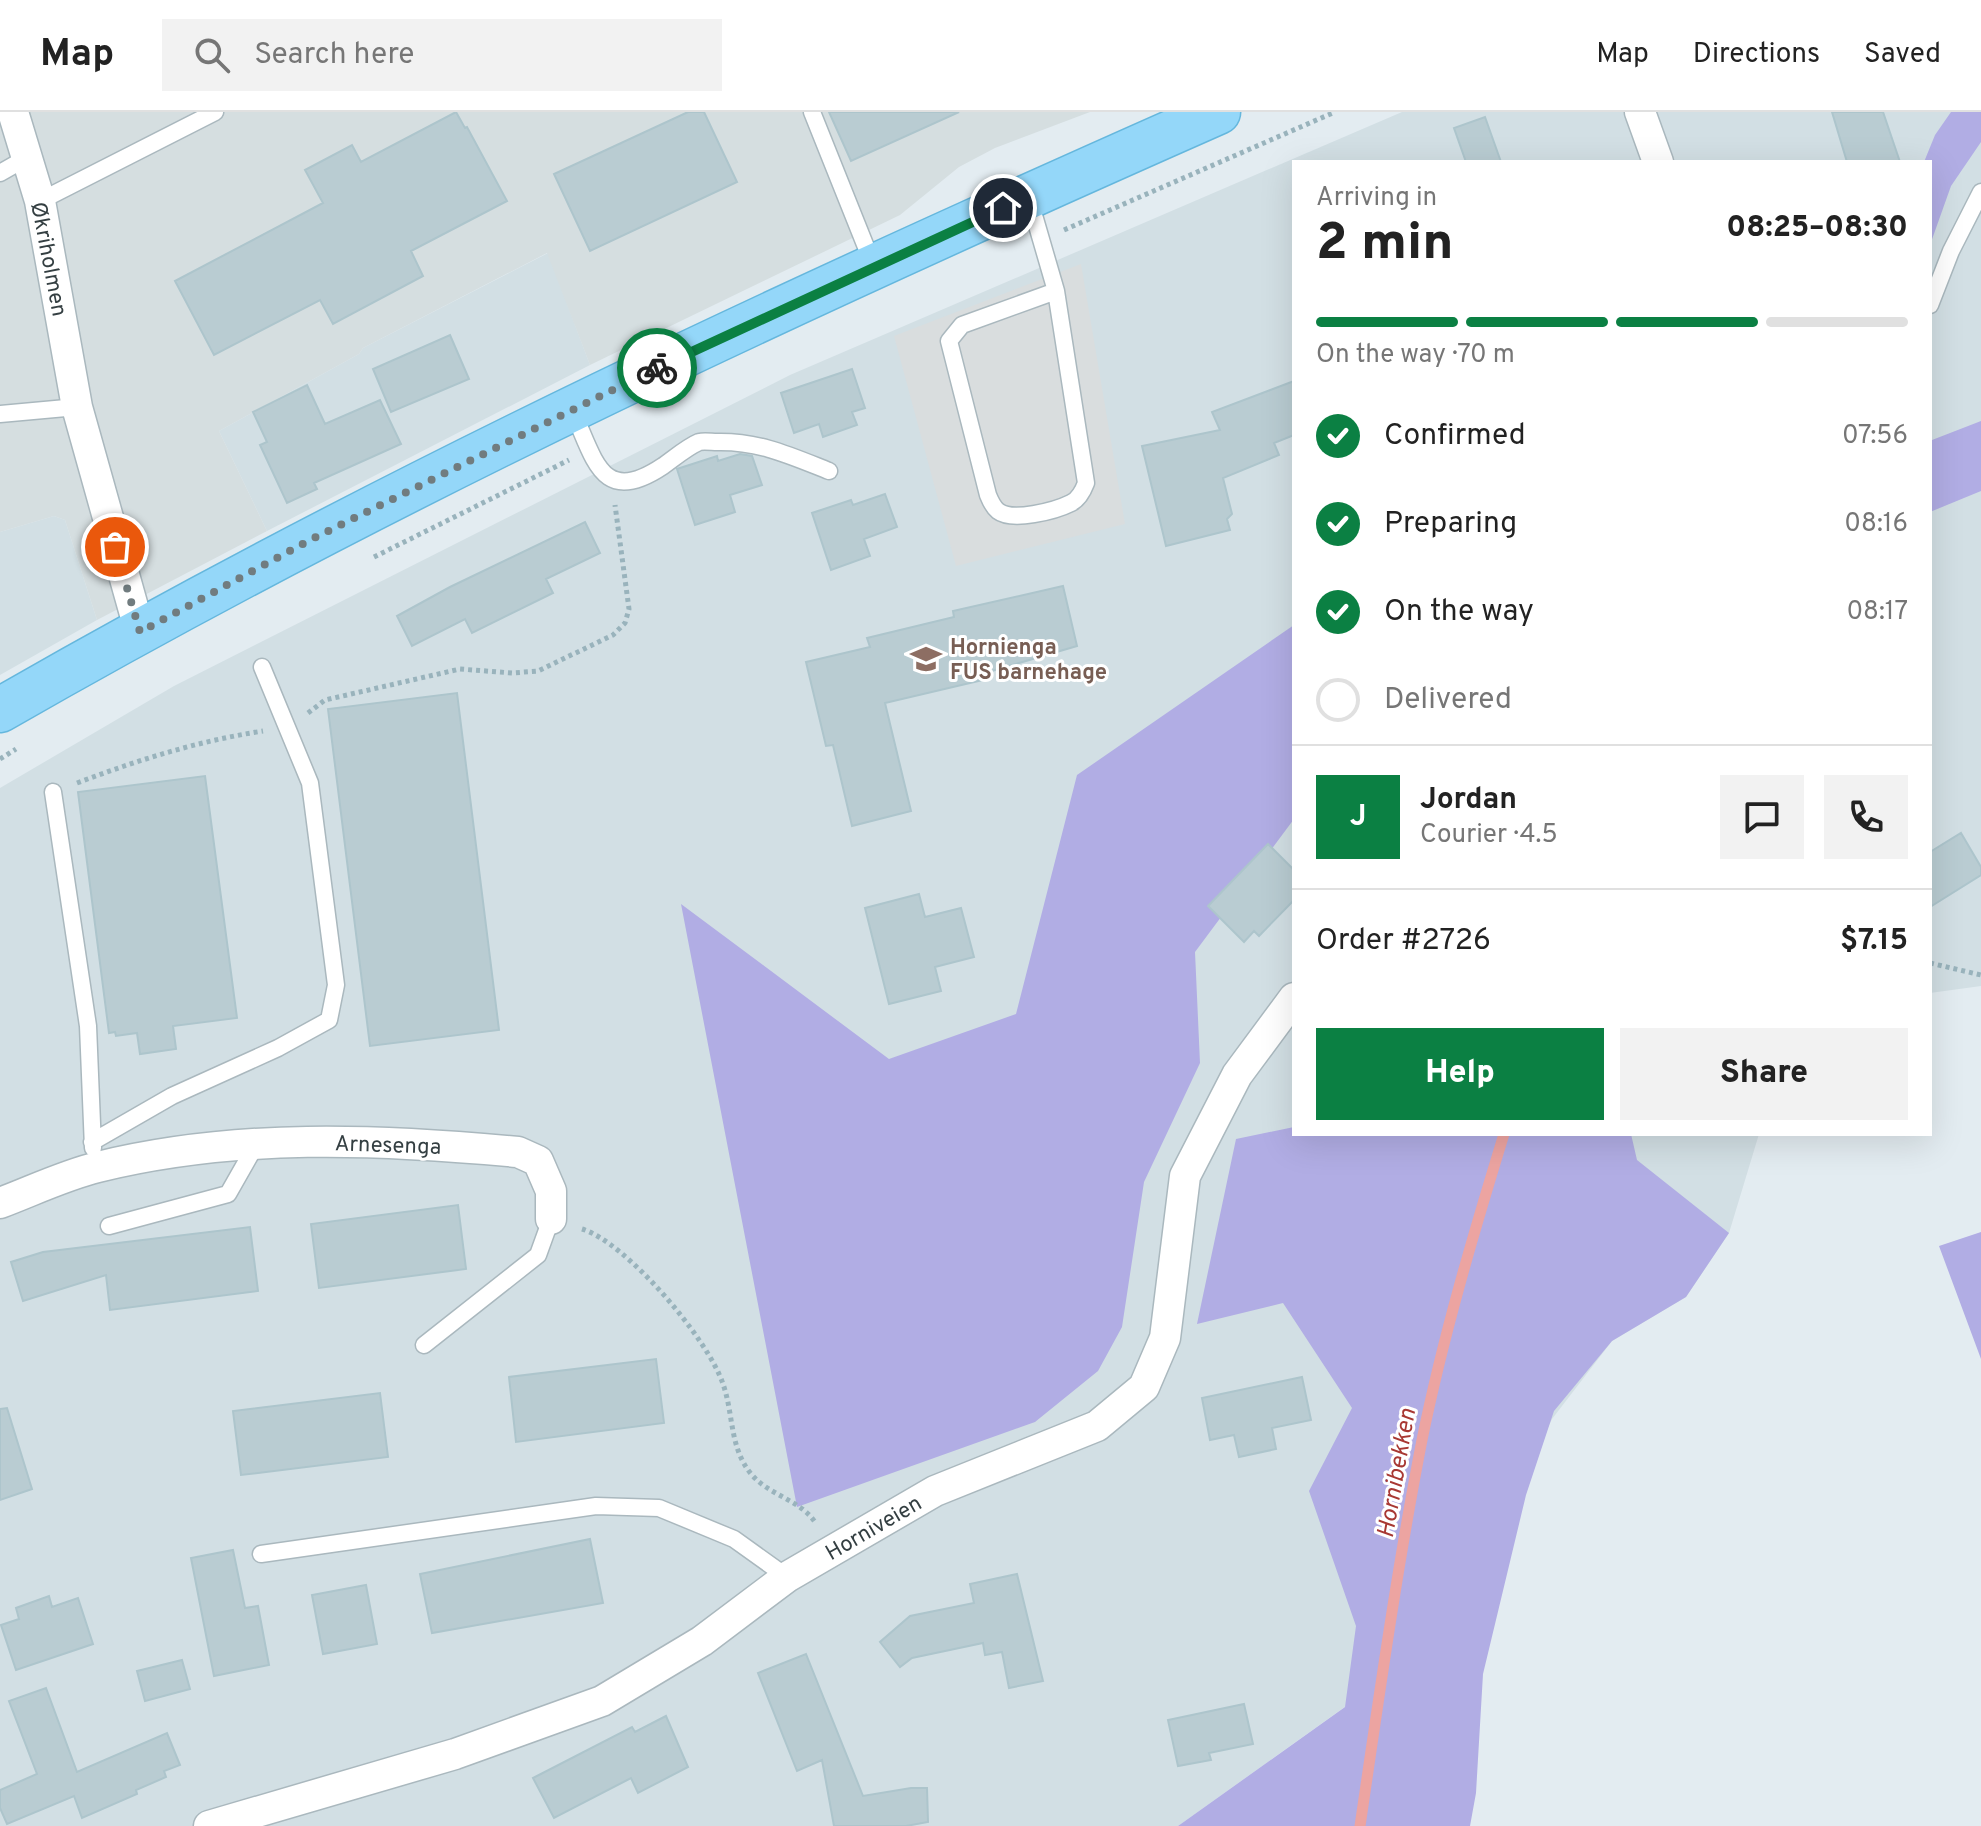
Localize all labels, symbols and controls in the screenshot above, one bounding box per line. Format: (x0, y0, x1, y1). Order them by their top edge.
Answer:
search box (162, 19, 722, 91)
text: Map (40, 31, 114, 80)
icon: search (190, 33, 234, 77)
text: Search here (254, 37, 414, 74)
text: Map (1596, 37, 1649, 73)
text: Directions (1693, 37, 1820, 73)
text: Saved (1864, 37, 1941, 73)
pin (969, 174, 1037, 242)
text: Arriving in (1316, 182, 1437, 215)
icon: home (981, 186, 1025, 230)
street label: Økriholmen (23, 200, 72, 319)
text: 08:25–08:30 (1726, 210, 1908, 247)
text: 2 min (1316, 212, 1454, 278)
courier (617, 328, 697, 408)
text: On the way · 70 m (1316, 339, 1515, 372)
icon: bike (635, 346, 679, 390)
icon: check (1316, 414, 1360, 458)
text: Confirmed (1384, 418, 1526, 455)
text: 07:56 (1842, 420, 1908, 453)
icon: check (1316, 502, 1360, 546)
text: Preparing (1384, 506, 1517, 543)
text: 08:16 (1844, 508, 1908, 541)
pin (81, 513, 149, 581)
icon: bag (93, 525, 137, 569)
icon: check (1316, 590, 1360, 634)
text: On the way (1384, 594, 1534, 631)
text: 08:17 (1846, 596, 1908, 629)
place label: Hornienga FUS barnehage (950, 635, 1107, 687)
school or university icon: Hornienga FUS barnehage (909, 642, 943, 676)
text: Delivered (1384, 682, 1512, 719)
button: chat (1720, 775, 1804, 859)
button: phone (1824, 775, 1908, 859)
text: Jordan (1420, 782, 1517, 819)
text: J (1350, 799, 1366, 836)
text: Courier · 4.5 (1420, 819, 1558, 852)
text: Order #2726 (1316, 923, 1491, 960)
text: $7.15 (1840, 923, 1908, 960)
button: Help (1316, 1028, 1604, 1120)
button: Share (1620, 1028, 1908, 1120)
street label: Arnesenga (334, 1131, 442, 1162)
water label: Hornibekken (1372, 1406, 1424, 1541)
street label: Horniveien (821, 1491, 927, 1568)

